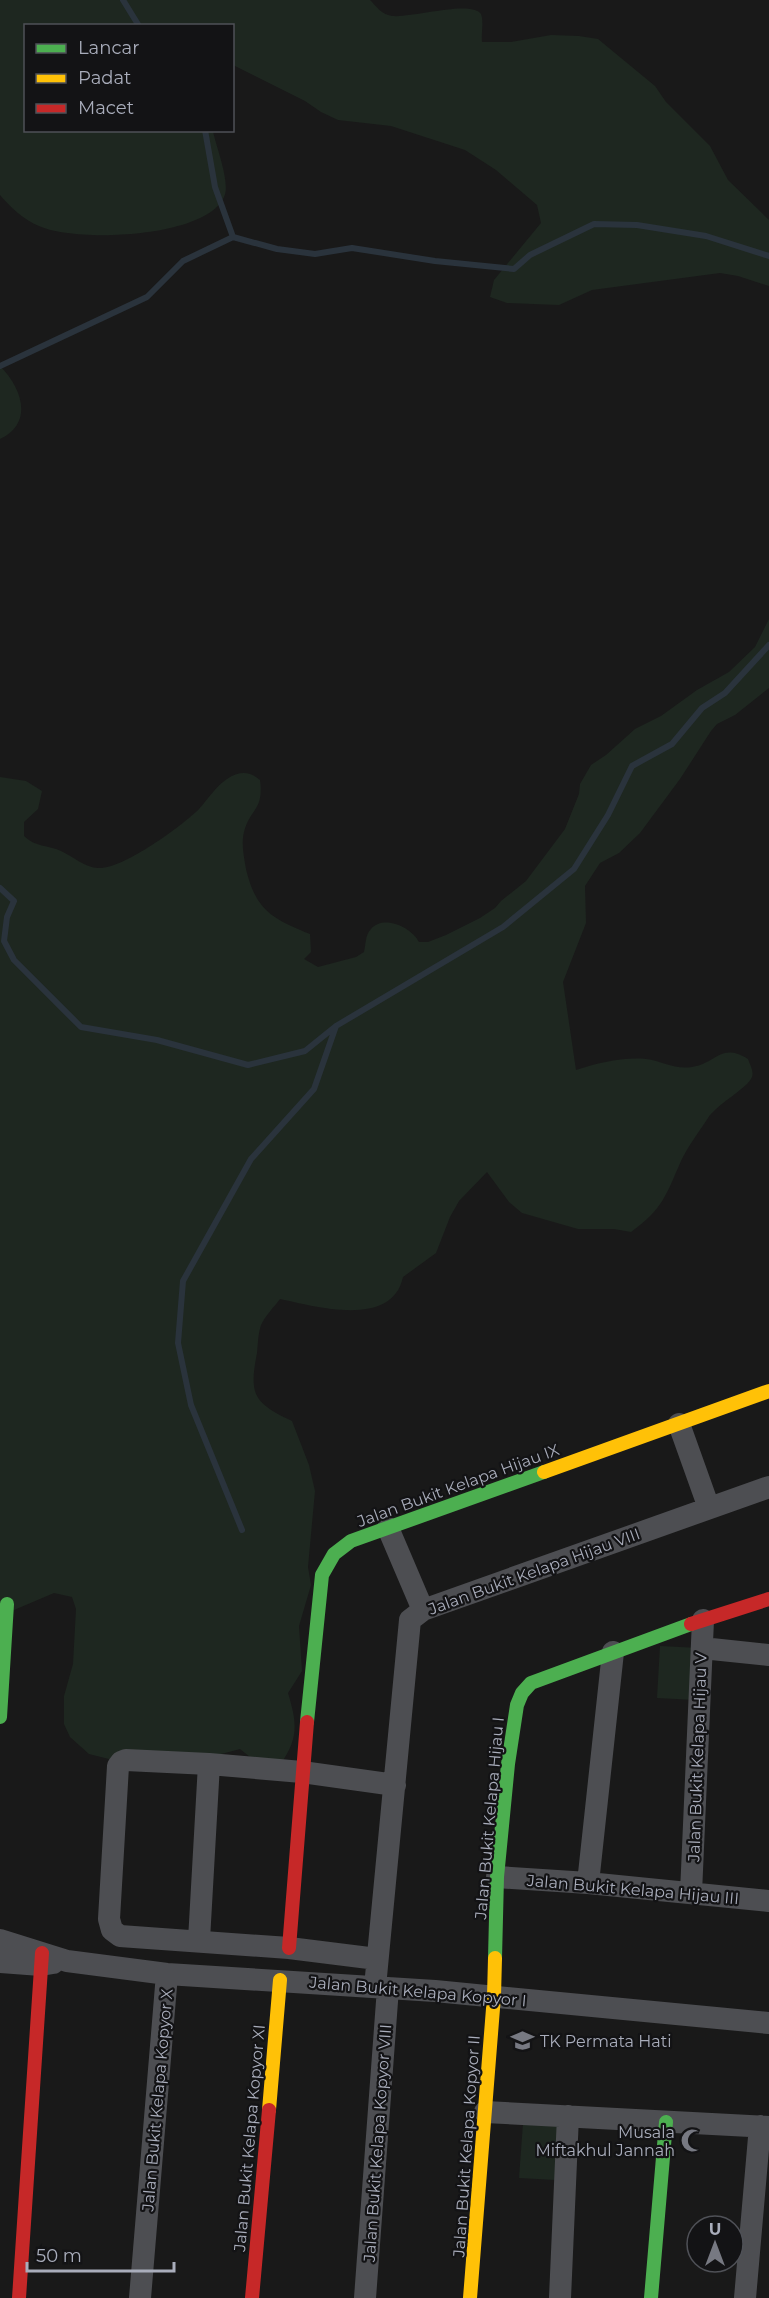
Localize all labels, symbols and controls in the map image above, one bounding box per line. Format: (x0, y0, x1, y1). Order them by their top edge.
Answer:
legend (24, 24, 234, 132)
text: Lancar (78, 37, 139, 59)
text: Padat (78, 67, 131, 89)
text: Macet (78, 97, 134, 119)
street label: Jalan Bukit Kelapa Hijau IX (354, 1440, 562, 1531)
street label: Jalan Bukit Kelapa Hijau VIII (425, 1524, 643, 1619)
street label: Jalan Bukit Kelapa Hijau V (684, 1651, 711, 1863)
street label: Jalan Bukit Kelapa Hijau I (471, 1716, 508, 1921)
street label: Jalan Bukit Kelapa Hijau III (525, 1871, 740, 1908)
street label: Jalan Bukit Kelapa Kopyor I (308, 1972, 527, 2010)
street label: Jalan Bukit Kelapa Kopyor X (138, 1987, 177, 2213)
street label: Jalan Bukit Kelapa Kopyor VIII (360, 2023, 395, 2264)
street label: Jalan Bukit Kelapa Kopyor XI (230, 2024, 269, 2253)
school or university icon: TK Permata Hati (509, 2028, 535, 2054)
place label: TK Permata Hati (540, 2032, 671, 2051)
street label: Jalan Bukit Kelapa Kopyor II (449, 2034, 484, 2259)
place label: Musala Miftakhul Jannah (535, 2123, 675, 2160)
mosque icon: Musala Miftakhul Jannah (680, 2128, 706, 2154)
north arrow (685, 2214, 745, 2274)
text: U (709, 2220, 721, 2239)
scale bar (27, 2235, 174, 2273)
text: 50 m (36, 2245, 82, 2267)

